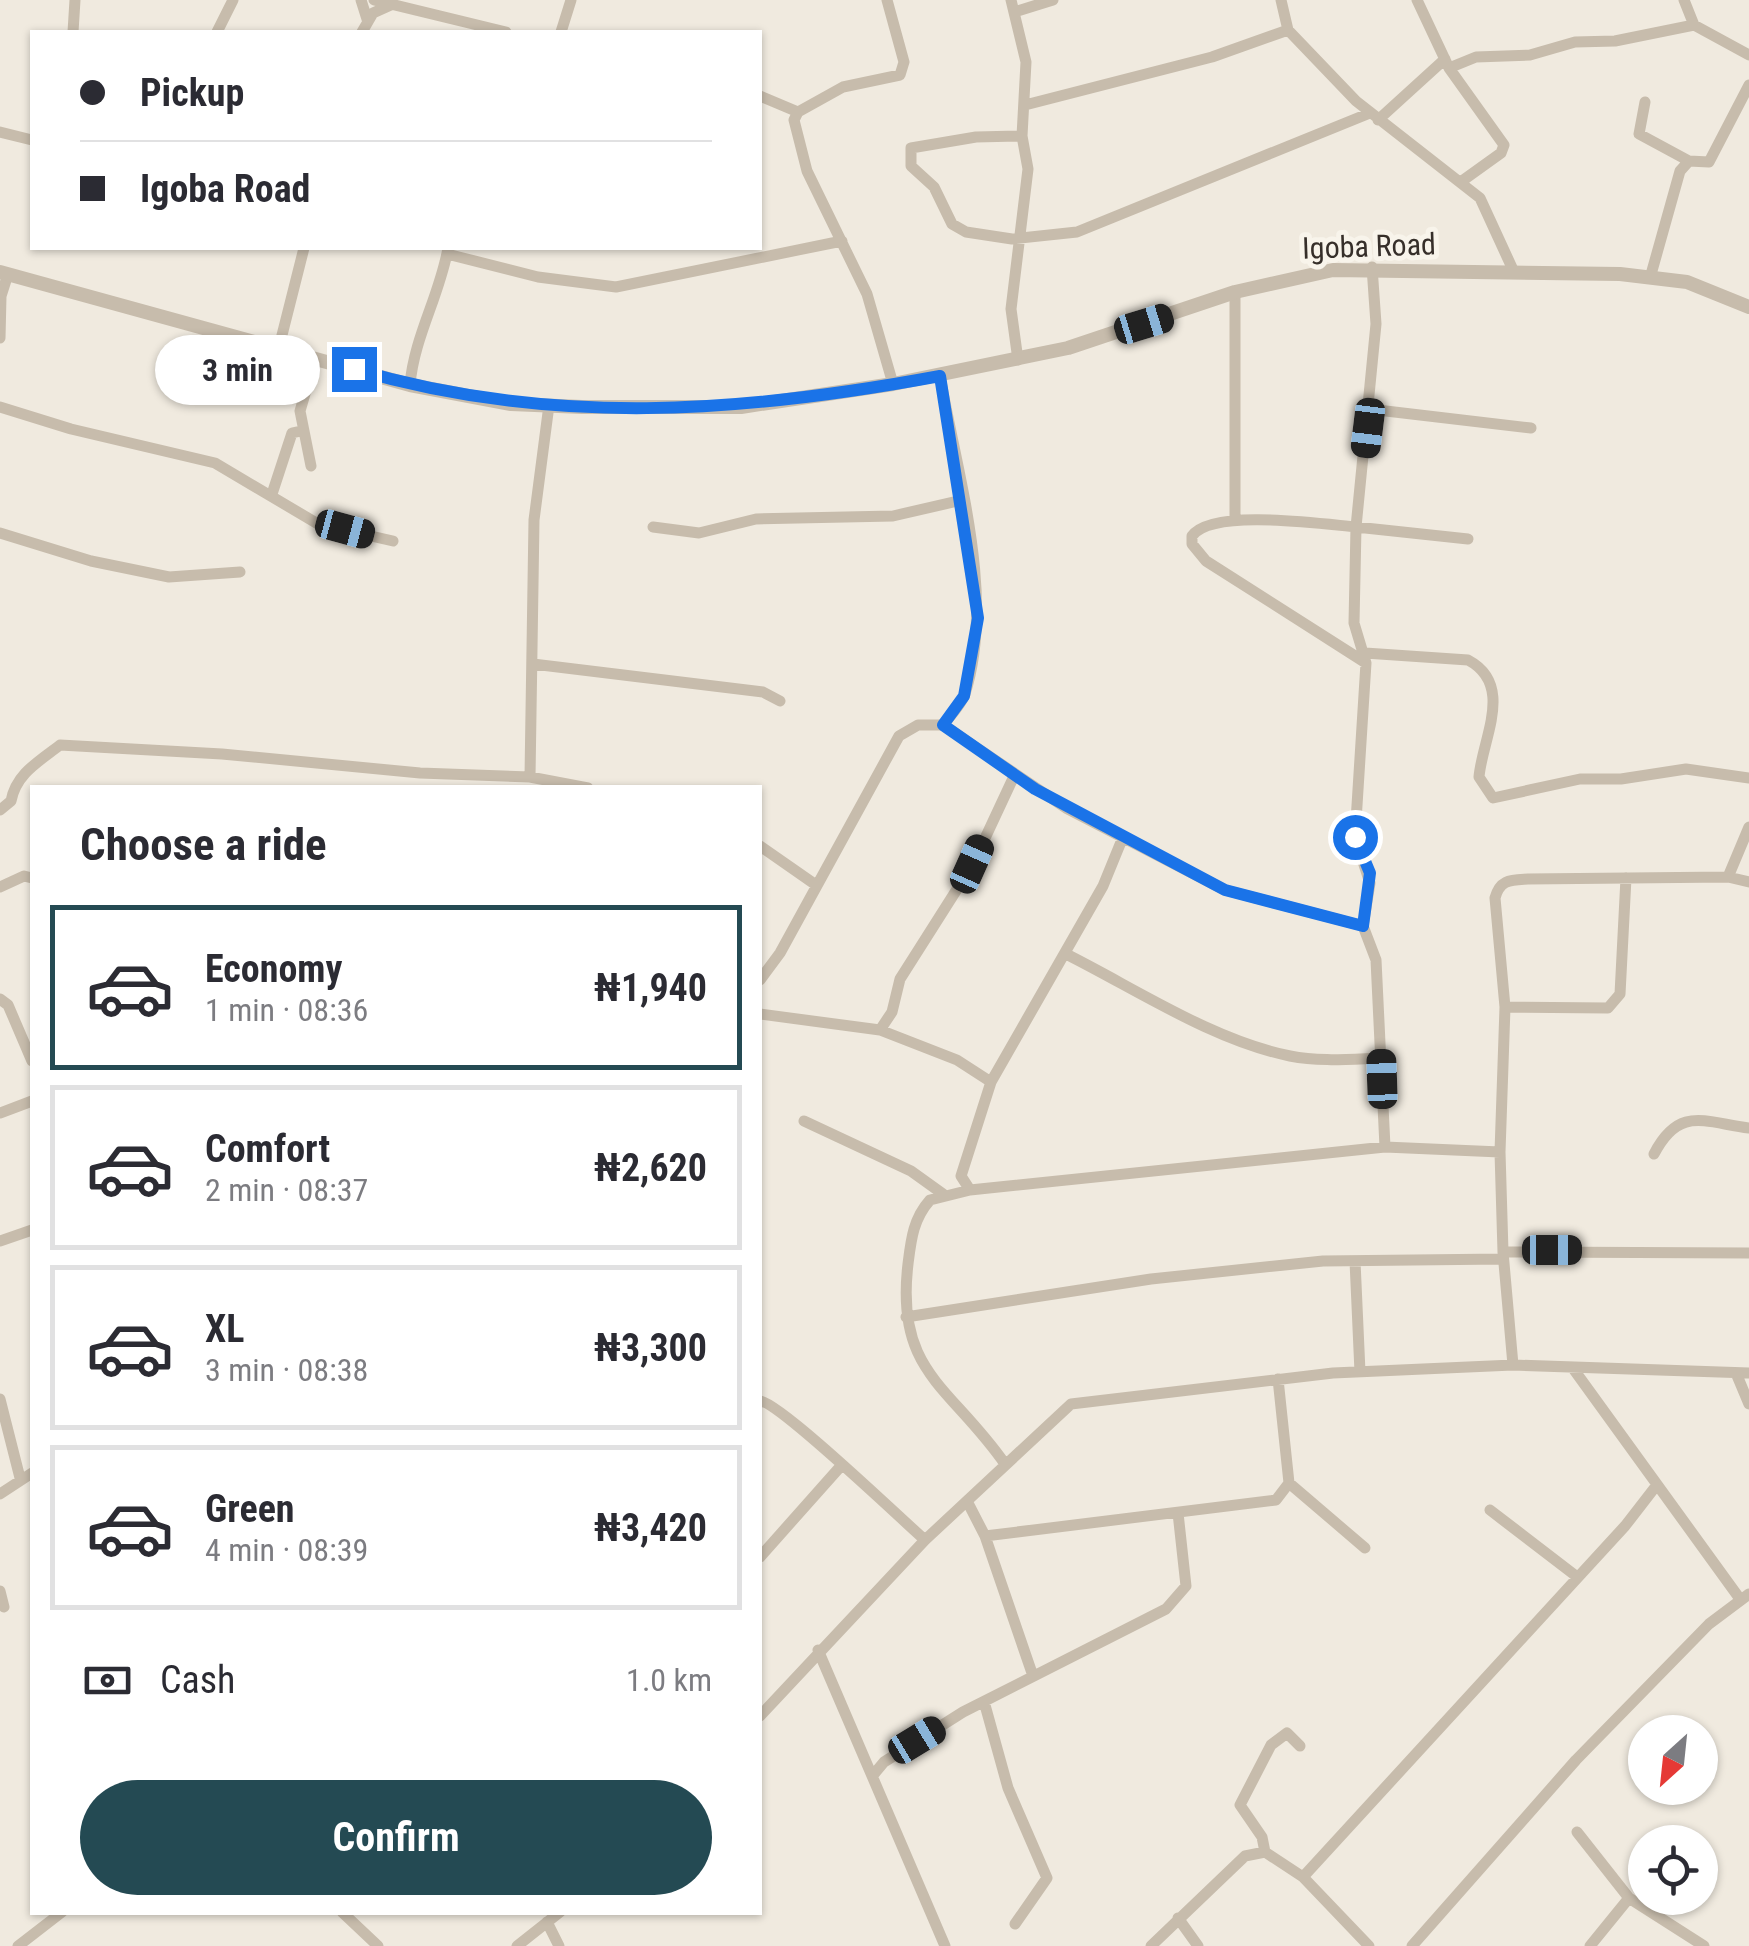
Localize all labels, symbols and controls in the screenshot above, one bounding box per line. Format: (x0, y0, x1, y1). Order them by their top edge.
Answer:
text: Pickup (140, 71, 244, 115)
text: Igoba Road (140, 167, 310, 211)
street label: Igoba Road (1302, 226, 1436, 266)
car (1111, 301, 1177, 347)
callout: 3 min (154, 334, 319, 404)
route end (332, 347, 377, 392)
text: 3 min (202, 351, 273, 389)
car (1349, 396, 1387, 460)
car (312, 507, 378, 551)
route start (1333, 815, 1378, 860)
text: Choose a ride (80, 818, 327, 871)
car (946, 830, 998, 898)
icon: car (85, 943, 175, 1033)
text: Economy (205, 947, 342, 991)
text: ₦1,940 (594, 966, 707, 1010)
text: 1 min · 08:36 (205, 991, 368, 1029)
car (1366, 1048, 1398, 1110)
icon: car (85, 1123, 175, 1213)
text: Comfort (205, 1127, 330, 1171)
text: ₦2,620 (594, 1146, 707, 1190)
text: 2 min · 08:37 (205, 1171, 368, 1209)
car (1522, 1235, 1582, 1265)
icon: car (85, 1303, 175, 1393)
text: XL (205, 1307, 244, 1351)
text: ₦3,300 (594, 1326, 707, 1370)
text: 3 min · 08:38 (205, 1351, 368, 1389)
icon: car (85, 1483, 175, 1573)
text: Green (205, 1487, 295, 1531)
text: ₦3,420 (594, 1506, 707, 1550)
text: 4 min · 08:39 (205, 1531, 368, 1569)
icon: cash (80, 1653, 135, 1708)
text: Cash (160, 1658, 235, 1702)
text: 1.0 km (626, 1661, 712, 1699)
car (884, 1712, 950, 1768)
north arrow (1628, 1715, 1718, 1805)
map controls (1628, 1715, 1718, 1915)
button: Confirm (80, 1780, 712, 1895)
button: locate (1628, 1825, 1718, 1915)

